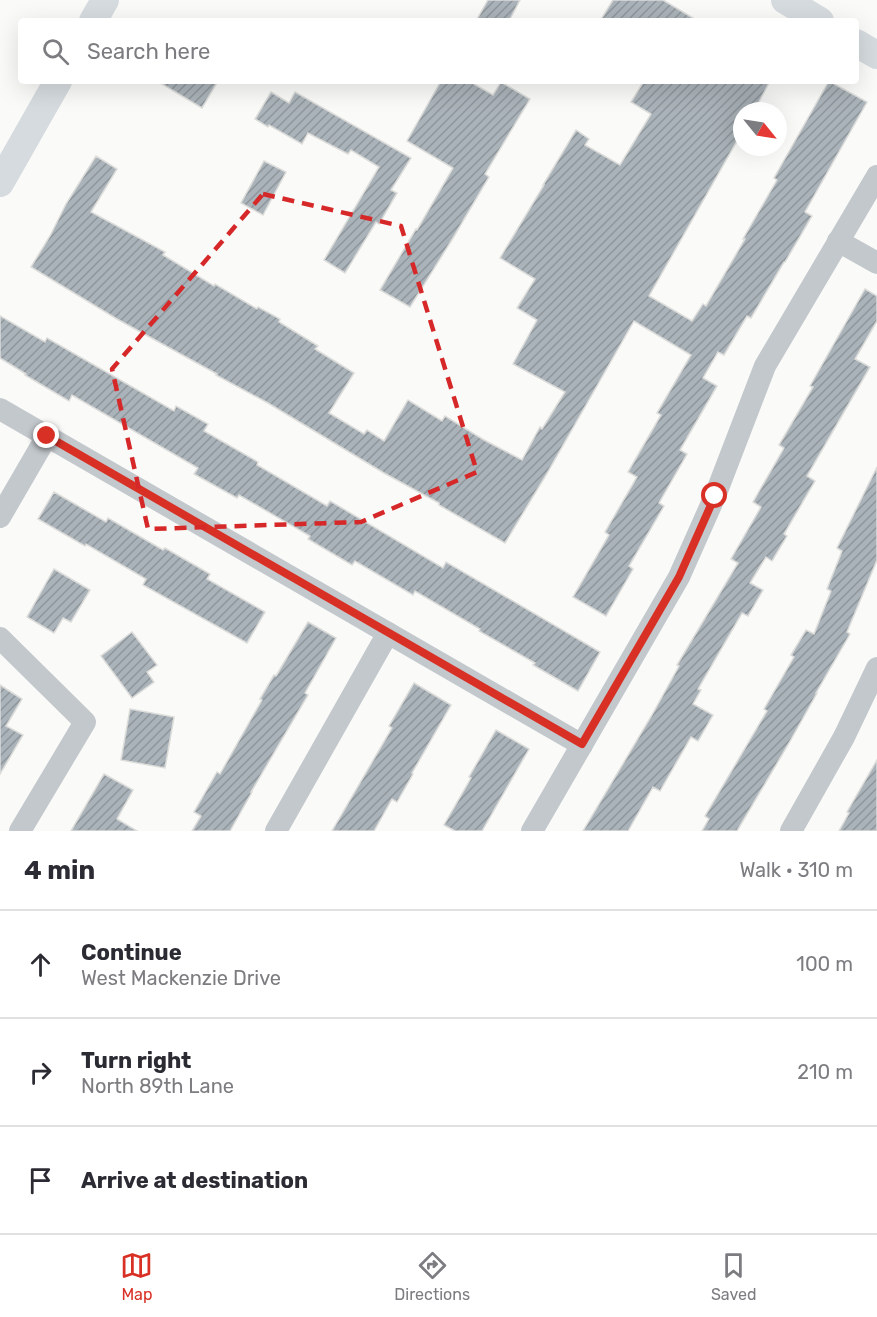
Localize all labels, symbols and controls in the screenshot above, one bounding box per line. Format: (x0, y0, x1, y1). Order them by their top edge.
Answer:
search box (18, 18, 859, 84)
icon: search (39, 35, 72, 68)
text: Search here (87, 38, 210, 65)
north arrow (733, 102, 787, 156)
route end (33, 422, 59, 448)
route start (701, 482, 727, 508)
text: 4 min (24, 855, 95, 886)
text: Walk · 310 m (739, 858, 853, 882)
text: Continue (81, 939, 182, 966)
icon: ahead (24, 948, 57, 981)
text: 100 m (796, 952, 853, 976)
text: West Mackenzie Drive (81, 966, 281, 990)
text: Turn right (81, 1047, 191, 1074)
icon: right (24, 1056, 57, 1089)
text: 210 m (797, 1060, 853, 1084)
text: North 89th Lane (81, 1074, 234, 1098)
icon: arrive (24, 1164, 57, 1197)
text: Arrive at destination (81, 1167, 308, 1194)
tab: Map (120, 1249, 153, 1304)
tab: Directions (394, 1249, 470, 1304)
tab: Saved (711, 1249, 757, 1304)

